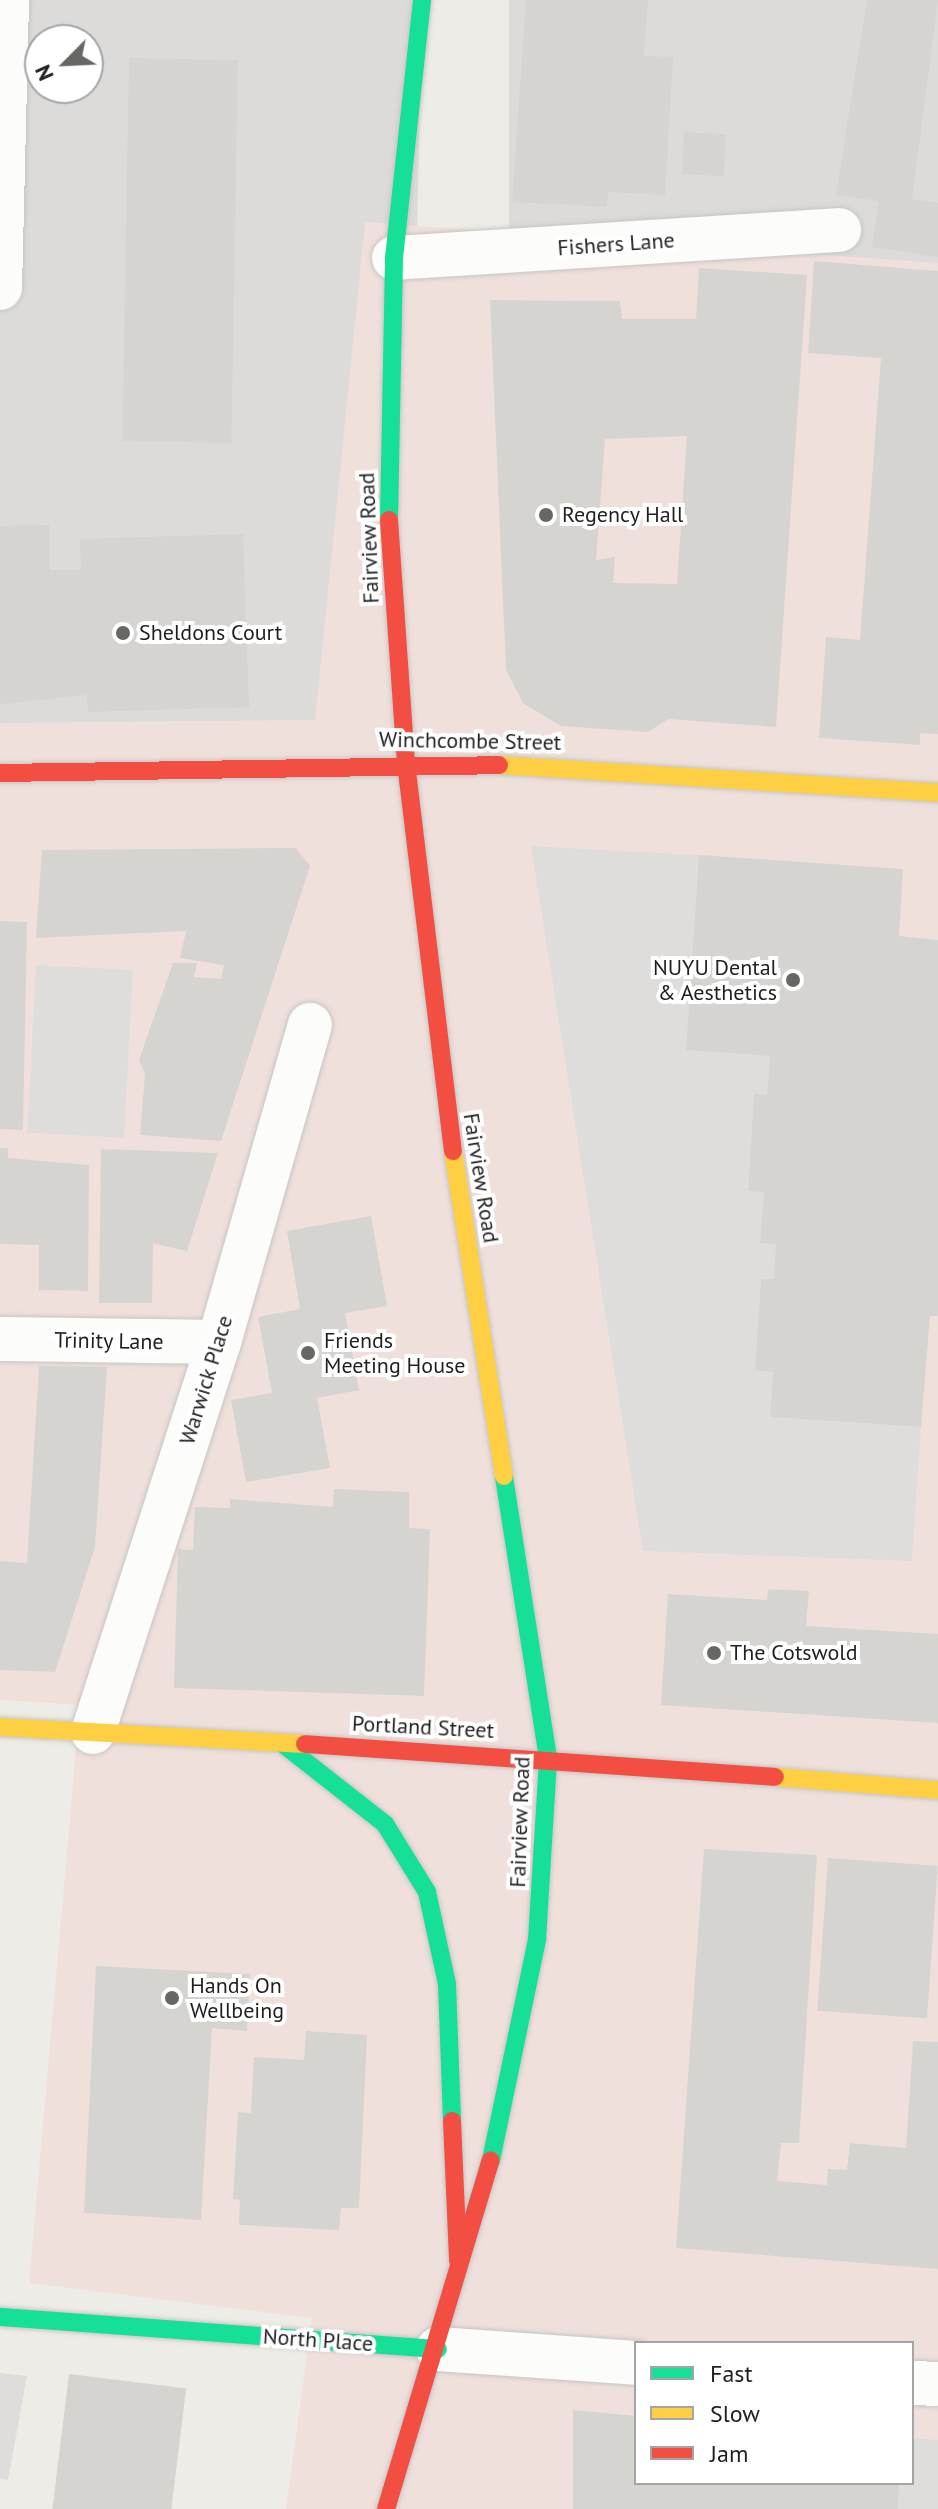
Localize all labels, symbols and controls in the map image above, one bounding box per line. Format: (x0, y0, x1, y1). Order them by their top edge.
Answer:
north arrow (24, 24, 104, 104)
text: N (28, 61, 60, 85)
street label: Fishers Lane (557, 227, 675, 261)
street label: Fairview Road (354, 472, 384, 604)
place label: Regency Hall (562, 502, 684, 528)
marker: Regency Hall (537, 506, 555, 524)
place label: Sheldons Court (139, 620, 282, 646)
marker: Sheldons Court (114, 624, 132, 642)
street label: Winchcombe Street (379, 726, 561, 756)
place label: NUYU Dental & Aesthetics (653, 954, 777, 1006)
marker: NUYU Dental & Aesthetics (784, 971, 802, 989)
street label: Fairview Road (458, 1111, 504, 1245)
street label: Warwick Place (174, 1312, 238, 1448)
street label: Trinity Lane (54, 1327, 164, 1355)
place label: Friends Meeting House (324, 1327, 465, 1378)
marker: Friends Meeting House (299, 1344, 317, 1362)
place label: The Cotswold (730, 1640, 858, 1666)
marker: The Cotswold (705, 1644, 723, 1662)
street label: Portland Street (351, 1710, 495, 1744)
street label: Fairview Road (505, 1756, 535, 1888)
place label: Hands On Wellbeing (190, 1972, 284, 2024)
marker: Hands On Wellbeing (161, 1987, 183, 2009)
street label: North Place (262, 2323, 374, 2357)
legend (634, 2341, 914, 2485)
text: Fast (710, 2358, 753, 2389)
text: Slow (710, 2398, 760, 2429)
text: Jam (710, 2438, 748, 2469)

